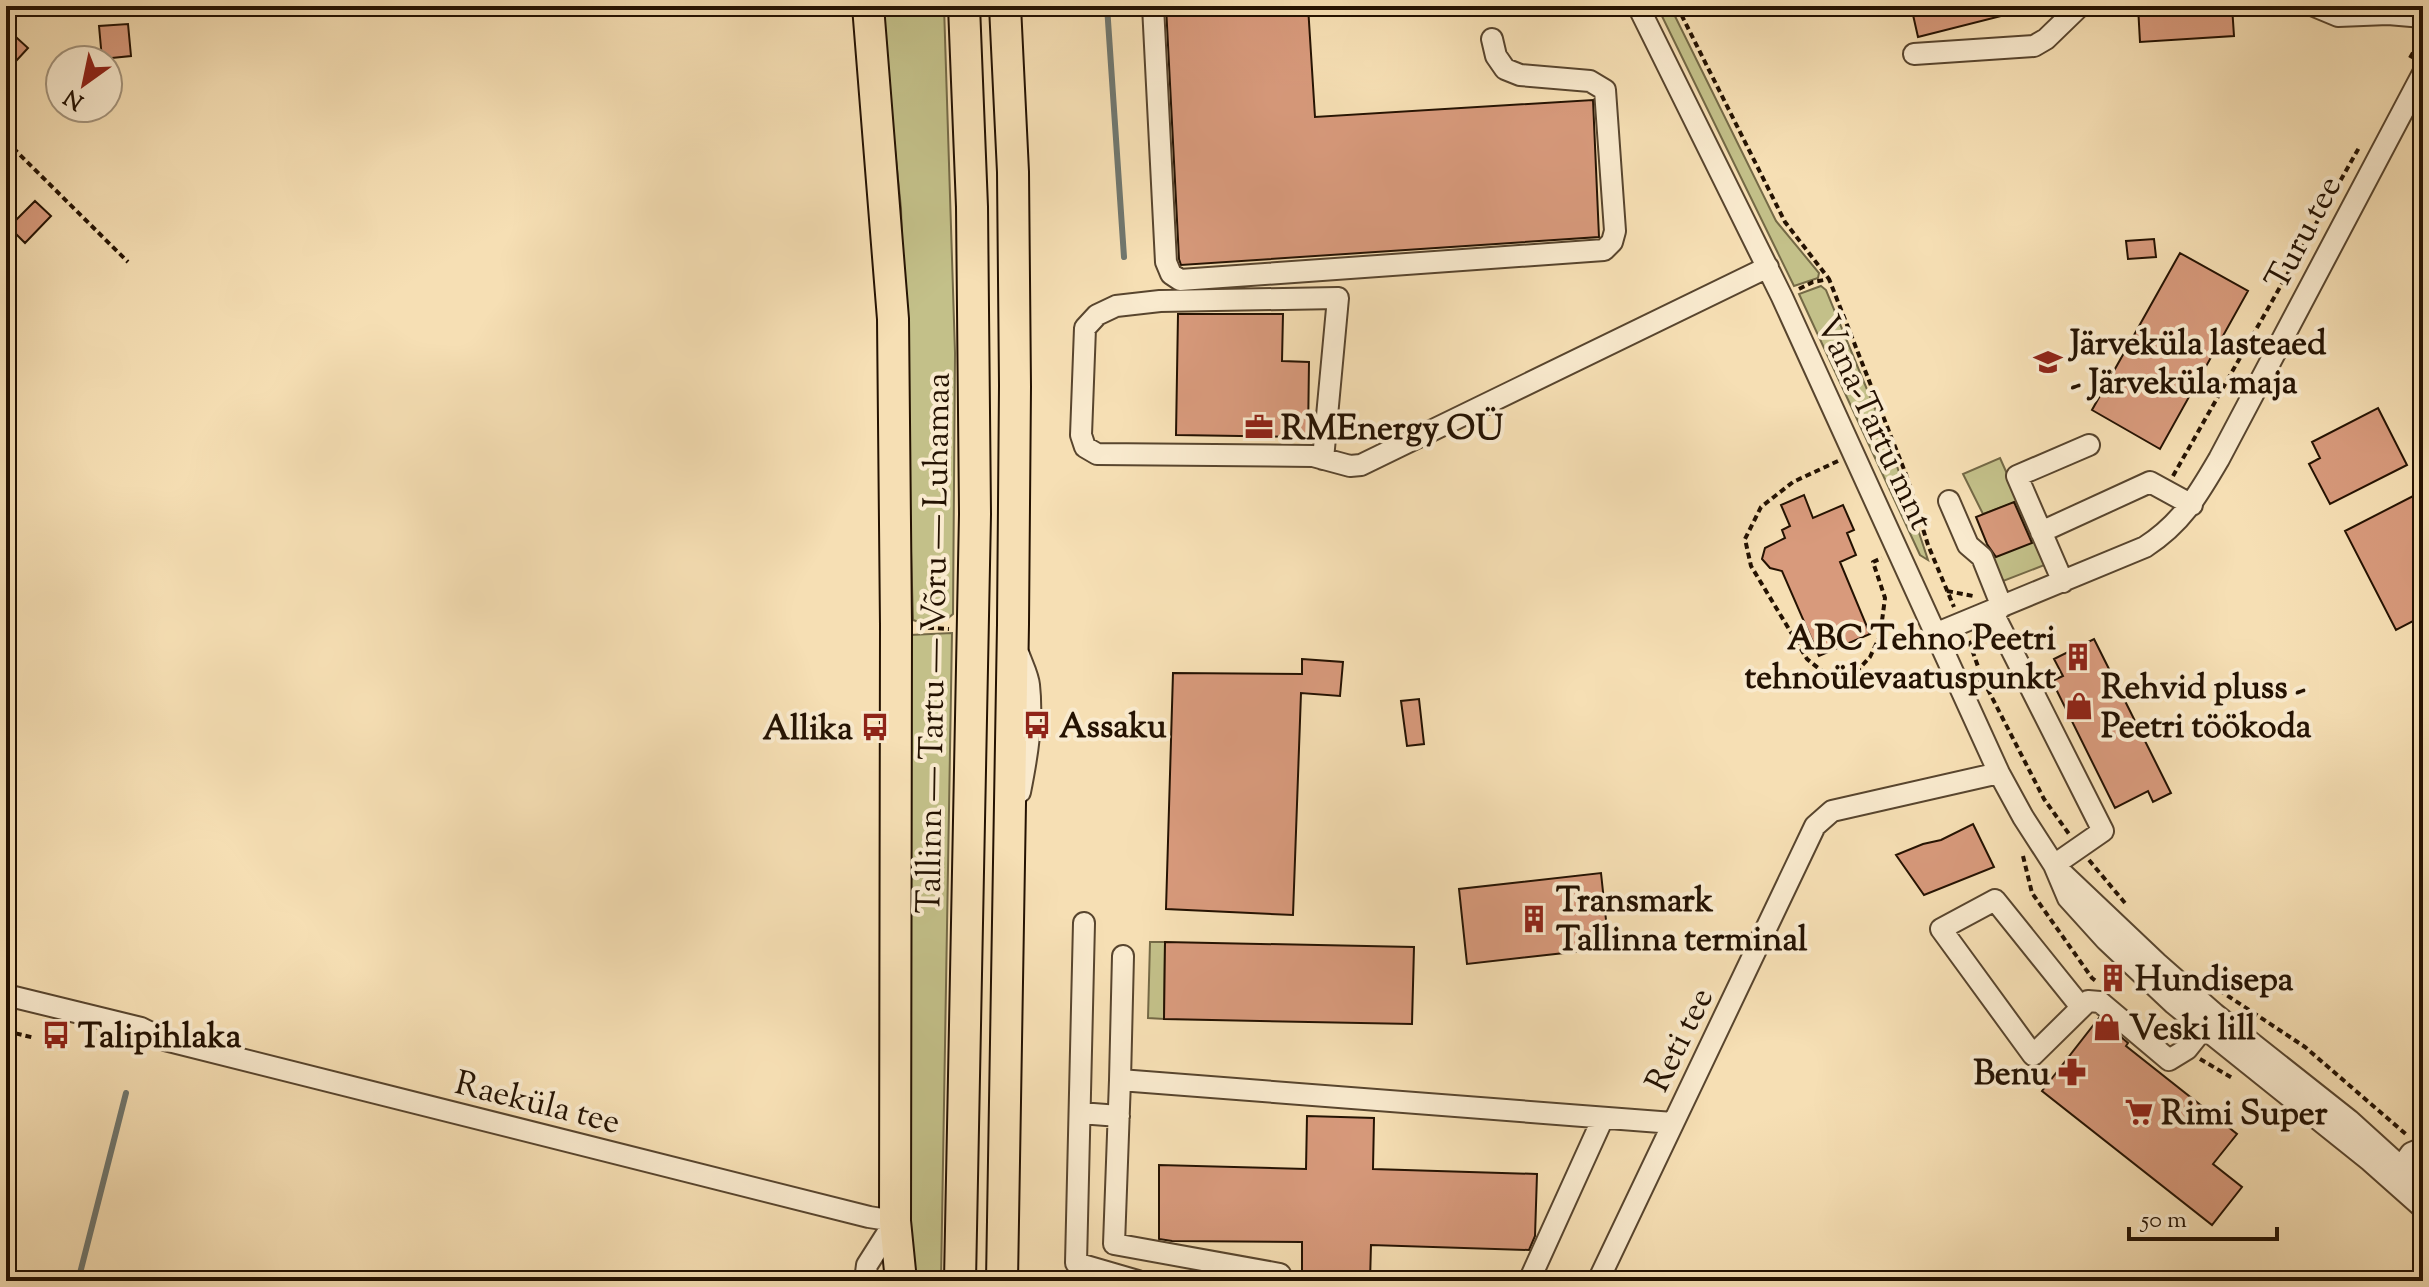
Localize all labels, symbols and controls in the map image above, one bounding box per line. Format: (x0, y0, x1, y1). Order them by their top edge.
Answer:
north arrow (44, 44, 124, 124)
text: N (58, 80, 91, 116)
street label: Turu tee (2254, 168, 2356, 300)
street label: Vana-Tartu mnt (1802, 308, 1944, 539)
place label: Järveküla lasteaed - Järveküla maja (2067, 321, 2327, 409)
school or university icon: Järveküla lasteaed - Järveküla maja (2033, 347, 2063, 377)
street label: Tallinn — Tartu — Võru — Luhamaa (906, 372, 965, 914)
place label: RMEnergy OÜ (1281, 406, 1503, 455)
office icon: RMEnergy OÜ (1244, 412, 1274, 442)
place label: ABC Tehno Peetri tehnoülevaatuspunkt (1745, 616, 2056, 704)
building icon: ABC Tehno Peetri tehnoülevaatuspunkt (2063, 642, 2093, 672)
place label: Rehvid pluss - Peetri töökoda (2101, 665, 2312, 753)
shop icon: Rehvid pluss - Peetri töökoda (2064, 691, 2094, 721)
place label: Assaku (1059, 704, 1167, 753)
place label: Allika (763, 706, 853, 755)
bus stop icon: Assaku (1022, 710, 1052, 740)
bus stop icon: Allika (860, 712, 890, 742)
place label: Transmark Tallinna terminal (1556, 878, 1808, 966)
building icon: Transmark Tallinna terminal (1519, 904, 1549, 934)
place label: Hundisepa (2135, 957, 2294, 1006)
building icon: Hundisepa (2098, 963, 2128, 993)
street label: Reti tee (1635, 980, 1727, 1101)
place label: Veski lill (2129, 1006, 2256, 1055)
shop icon: Veski lill (2092, 1012, 2122, 1042)
place label: Talipihlaka (78, 1014, 242, 1063)
bus stop icon: Talipihlaka (41, 1020, 71, 1050)
place label: Benu (1973, 1051, 2050, 1100)
pharmacy icon: Benu (2057, 1057, 2087, 1087)
street label: Raeküla tee (449, 1060, 625, 1149)
place label: Rimi Super (2161, 1091, 2328, 1140)
supermarket icon: Rimi Super (2124, 1097, 2154, 1127)
scale bar (2129, 1191, 2277, 1241)
text: 50 m (2139, 1204, 2187, 1238)

